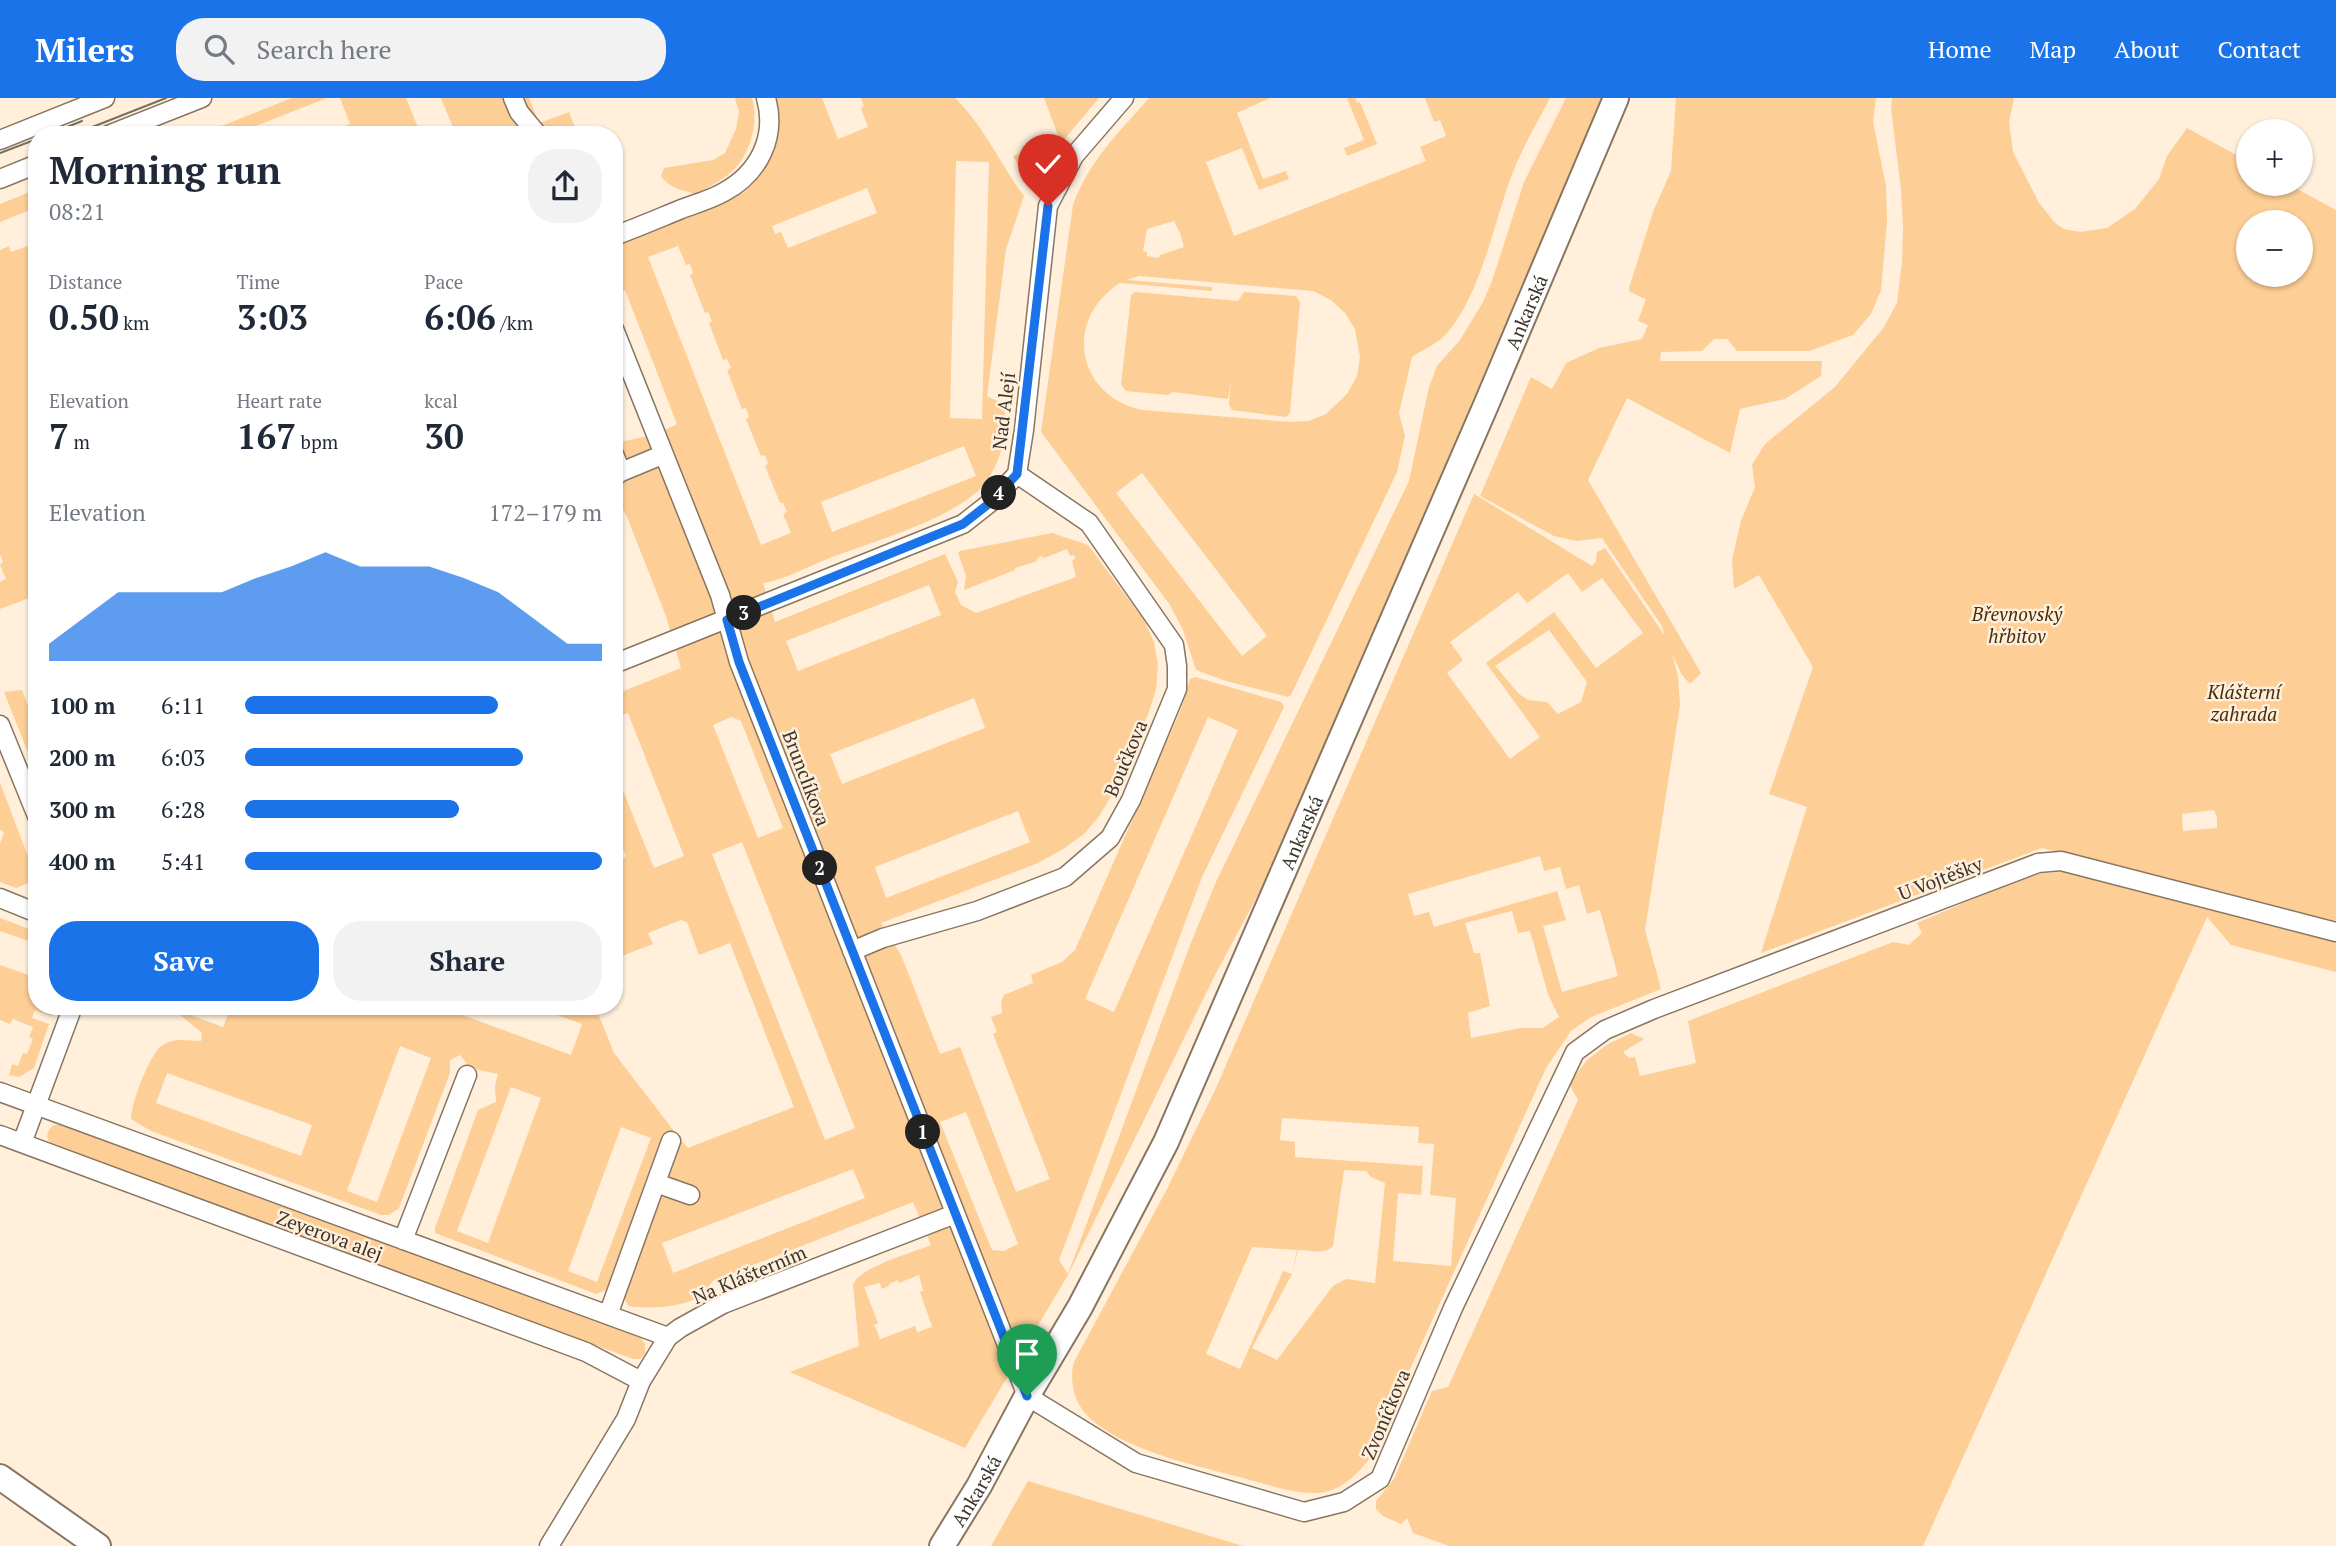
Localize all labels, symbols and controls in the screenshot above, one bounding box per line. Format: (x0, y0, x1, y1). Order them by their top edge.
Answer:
search box (176, 18, 666, 81)
text: Milers (35, 28, 134, 71)
icon: search (200, 30, 238, 68)
text: Search here (256, 32, 392, 66)
text: Home (1928, 33, 1992, 65)
text: Map (2030, 33, 2076, 65)
text: About (2114, 33, 2180, 65)
text: Contact (2218, 33, 2301, 65)
map controls (2236, 119, 2313, 287)
button: + (2236, 119, 2313, 196)
pin (1018, 134, 1078, 206)
text: Morning run (49, 145, 281, 195)
icon: check (1029, 145, 1067, 183)
button: share (528, 149, 602, 223)
text: 08:21 (49, 196, 106, 227)
button: − (2236, 210, 2313, 287)
text: Distance (49, 269, 122, 294)
text: Time (237, 269, 280, 294)
text: Pace (424, 269, 463, 294)
street label: Ankarská (1499, 270, 1553, 353)
text: 0.50 (49, 294, 119, 340)
text: 3:03 (237, 294, 308, 340)
text: 6:06 (424, 294, 496, 340)
text: km (119, 310, 150, 335)
text: /km (496, 310, 533, 335)
street label: Nad Alejí (986, 371, 1020, 451)
text: Elevation (49, 388, 129, 413)
text: Heart rate (237, 388, 322, 413)
text: kcal (424, 388, 458, 413)
text: 7 (49, 413, 69, 459)
text: 167 (237, 413, 296, 459)
text: 30 (424, 413, 464, 459)
text: m (69, 429, 90, 454)
text: bpm (296, 429, 338, 454)
pin: 4 (982, 476, 1016, 510)
text: 4 (993, 480, 1004, 505)
text: Elevation (49, 497, 146, 528)
text: 172–179 m (489, 497, 602, 528)
pin: 3 (726, 596, 762, 630)
text: 3 (738, 600, 749, 625)
park label: Břevnovský hřbitov (1971, 601, 2064, 648)
park label: Klášterní zahrada (2206, 679, 2284, 726)
text: 100 m (49, 690, 115, 721)
text: 6:11 (161, 690, 205, 721)
street label: Boučkova (1098, 715, 1152, 800)
street label: Brunclíkova (777, 727, 837, 830)
text: 200 m (49, 742, 115, 773)
text: 6:03 (161, 742, 205, 773)
street label: Ankarská (1273, 791, 1328, 873)
text: 300 m (49, 794, 115, 825)
text: 6:28 (161, 794, 205, 825)
text: 400 m (49, 846, 115, 877)
text: 5:41 (161, 846, 205, 877)
pin: 2 (802, 850, 838, 886)
street label: U Vojtěšky (1894, 850, 1986, 905)
text: 2 (814, 855, 825, 880)
button: Save (49, 921, 319, 1001)
button: Share (333, 921, 602, 1001)
pin: 1 (906, 1114, 940, 1150)
text: 1 (917, 1119, 928, 1144)
street label: Zeyerova alej (274, 1204, 386, 1266)
street label: Na Klášterním (688, 1239, 810, 1309)
pin (997, 1324, 1057, 1396)
icon: arrive (1008, 1335, 1046, 1373)
street label: Zvoníčkova (1355, 1365, 1415, 1463)
street label: Ankarská (945, 1450, 1006, 1531)

